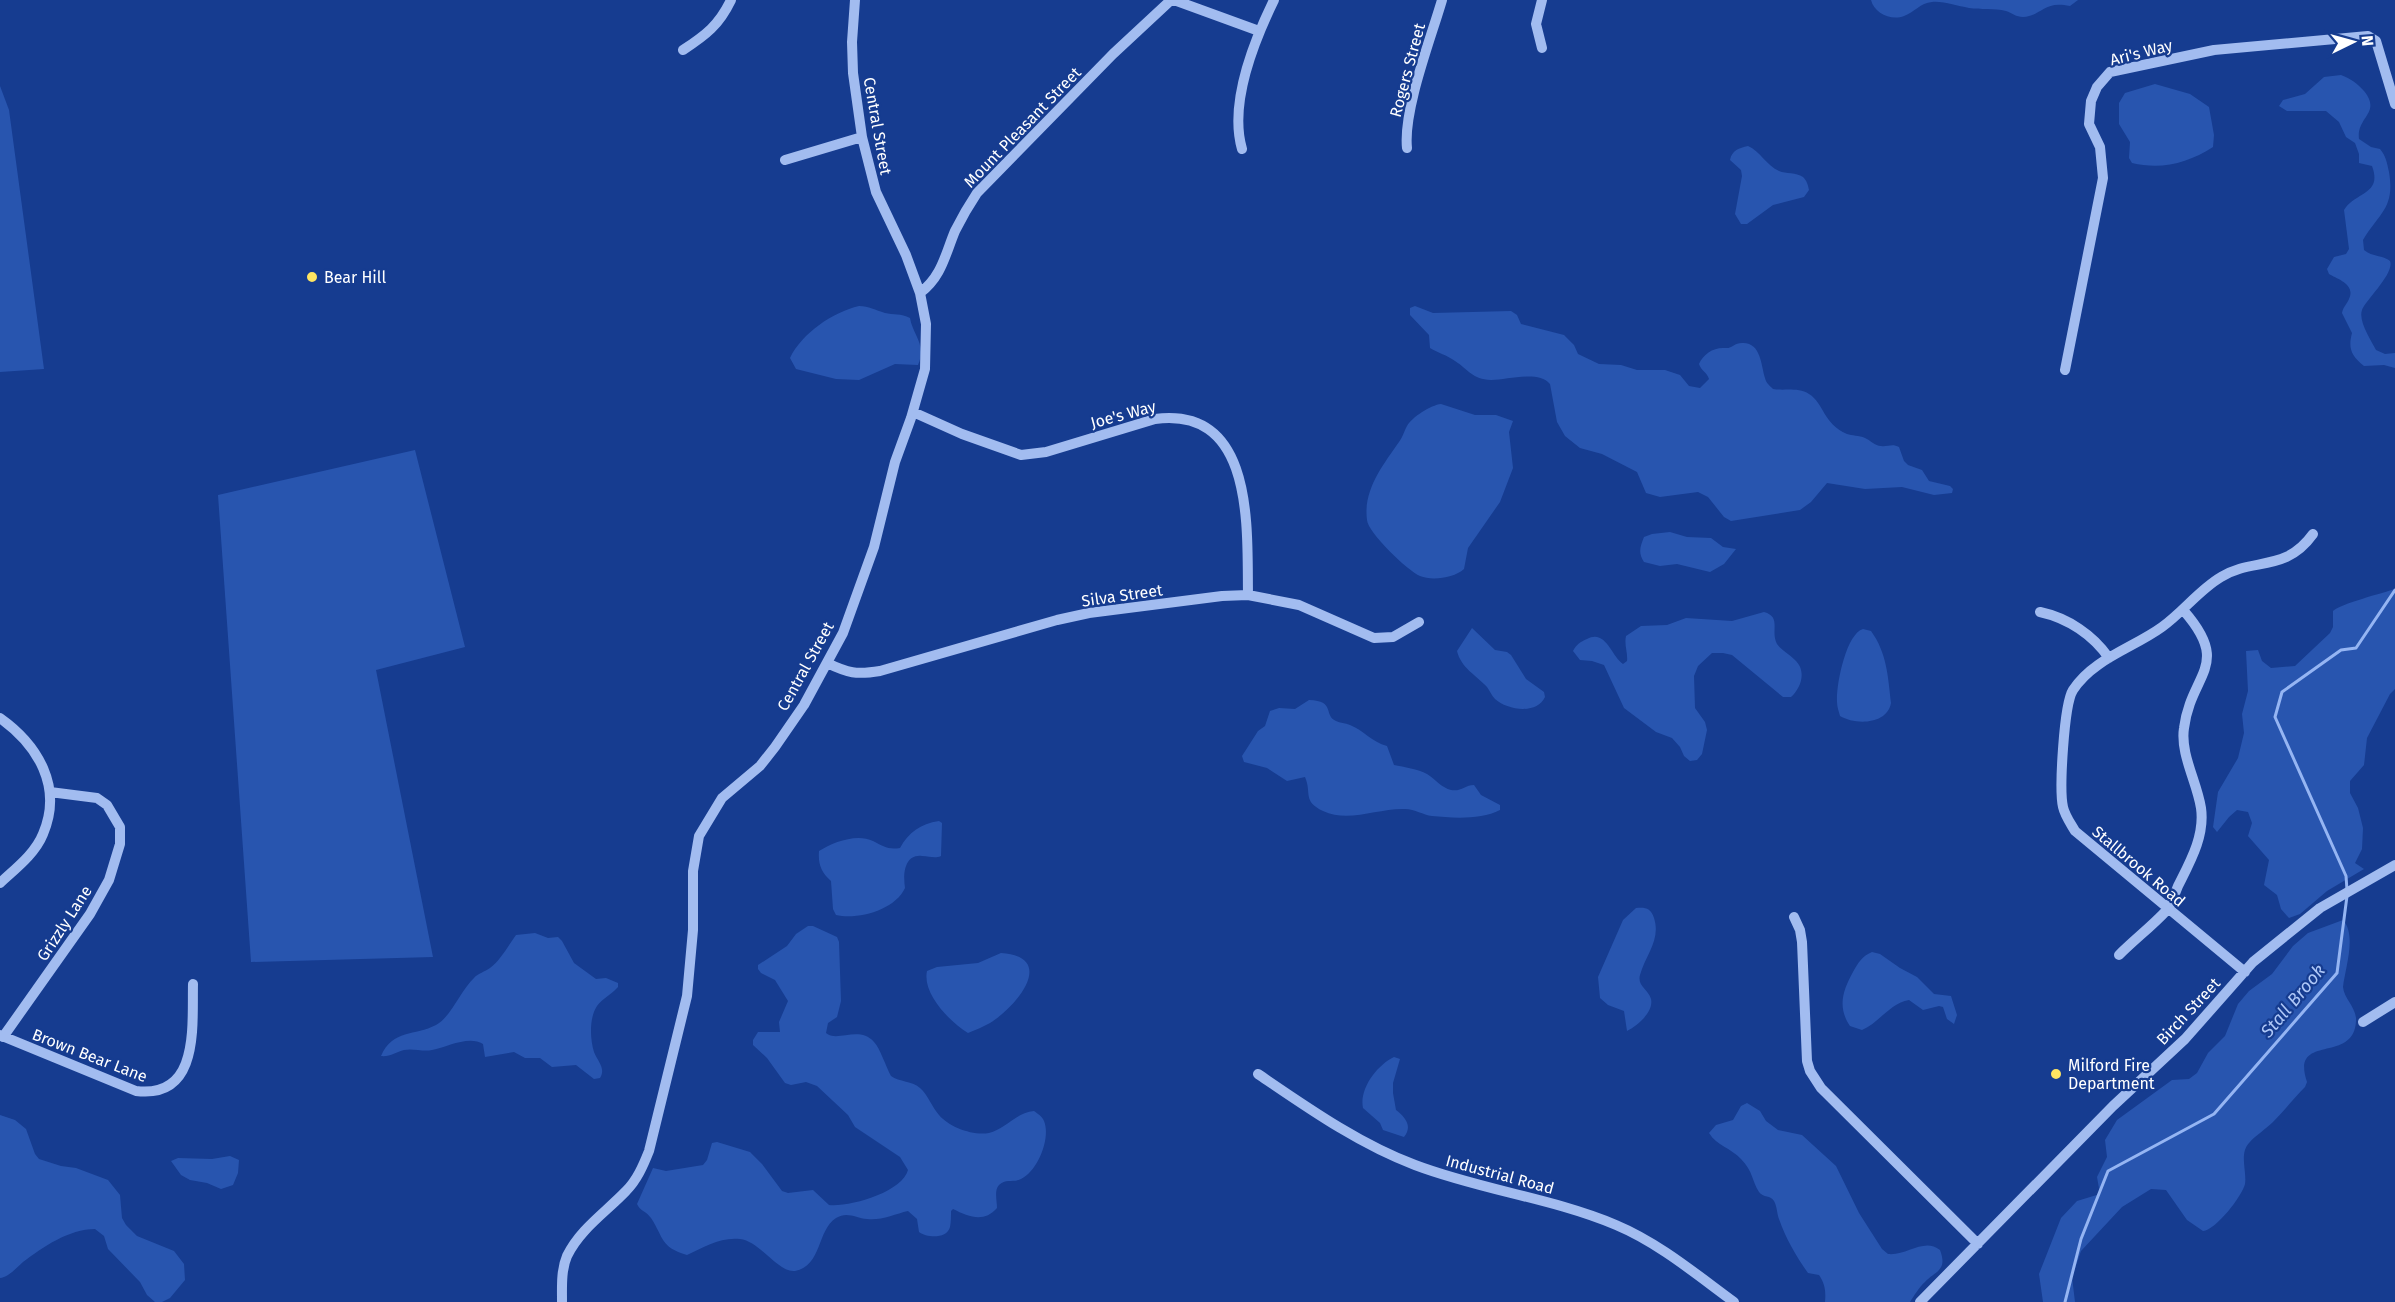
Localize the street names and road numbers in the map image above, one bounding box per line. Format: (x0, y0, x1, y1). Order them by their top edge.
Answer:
street label: Rogers Street (1386, 21, 1429, 119)
street label: Ari's Way (2108, 35, 2175, 69)
street label: Mount Pleasant Street (960, 63, 1085, 192)
street label: Central Street (860, 76, 895, 177)
street label: Joe's Way (1088, 397, 1158, 432)
street label: Silva Street (1080, 580, 1164, 611)
street label: Central Street (773, 618, 838, 714)
street label: Stallbrook Road (2088, 822, 2189, 911)
street label: Grizzly Lane (33, 882, 96, 965)
street label: Birch Street (2153, 974, 2224, 1049)
street label: Brown Bear Lane (30, 1025, 150, 1086)
street label: Industrial Road (1444, 1151, 1556, 1198)

